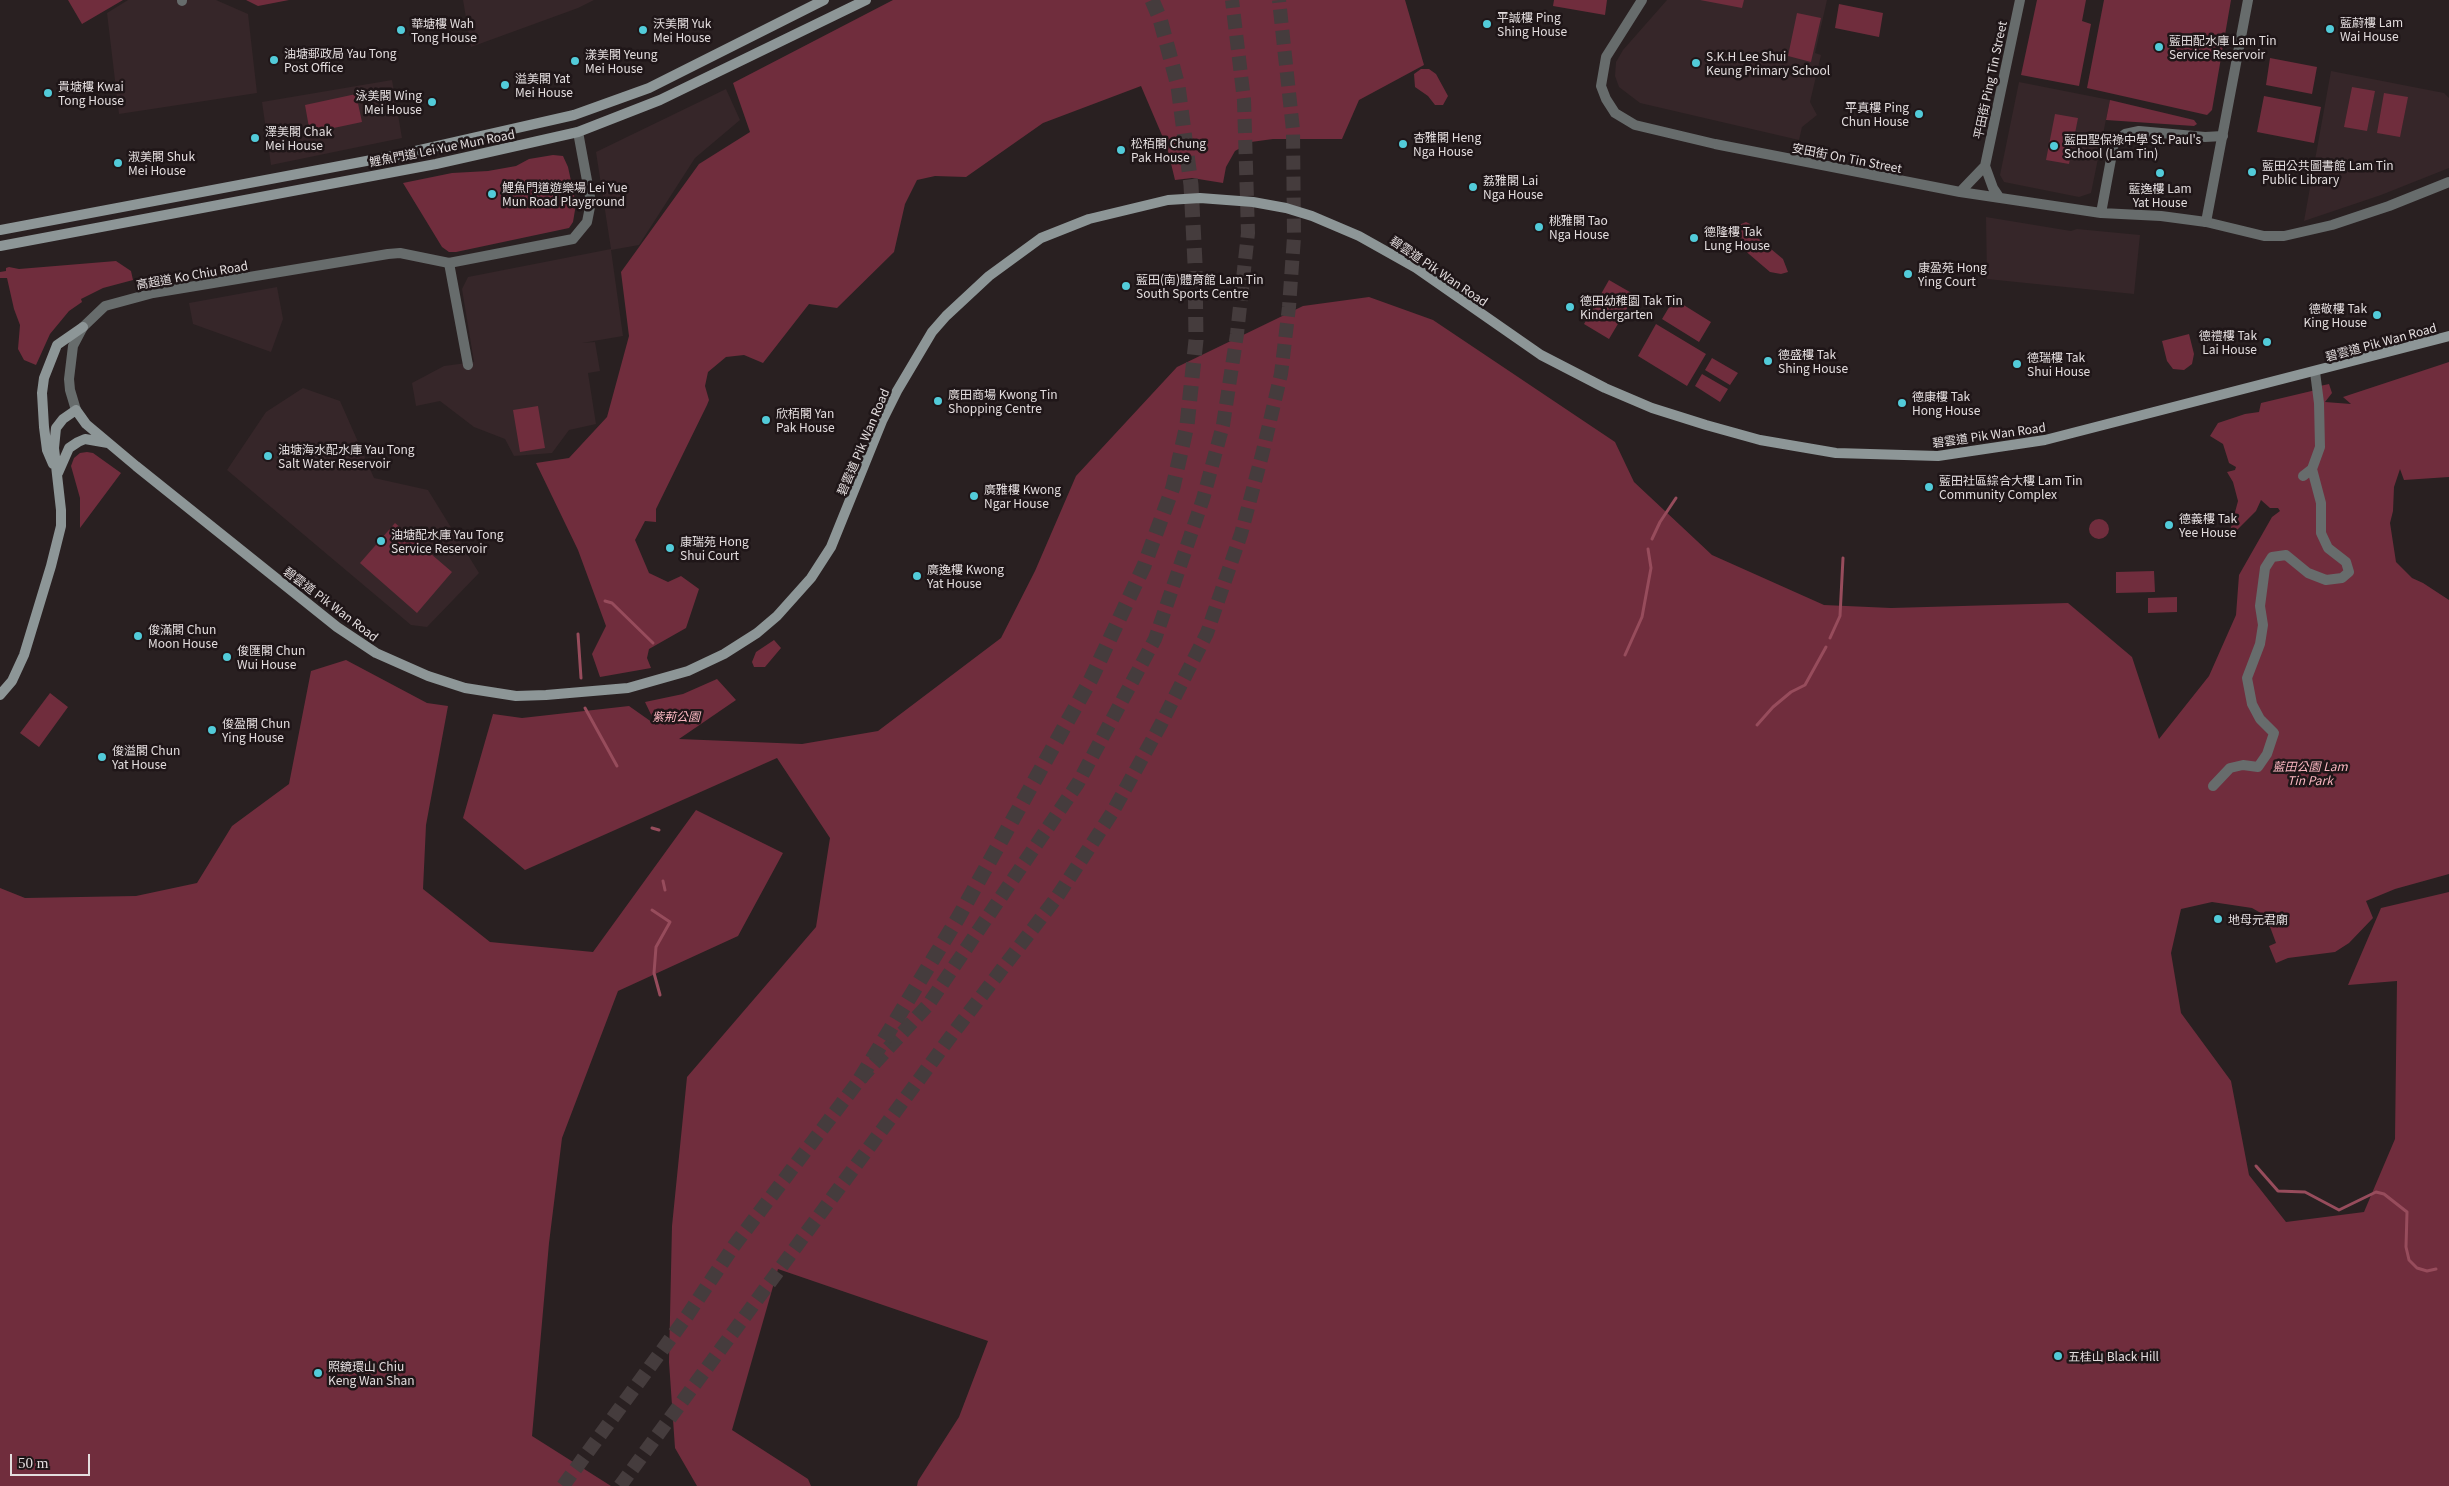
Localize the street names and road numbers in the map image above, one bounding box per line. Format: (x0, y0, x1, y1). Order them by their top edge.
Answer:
street label: 平田街 Ping Tin Street (1970, 20, 2010, 140)
street label: 鯉魚門道 Lei Yue Mun Road (368, 127, 516, 169)
street label: 安田街 On Tin Street (1791, 140, 1903, 176)
street label: 碧雲道 Pik Wan Road (1387, 233, 1491, 309)
street label: 高超道 Ko Chiu Road (135, 258, 249, 292)
street label: 碧雲道 Pik Wan Road (2324, 320, 2438, 364)
street label: 碧雲道 Pik Wan Road (834, 386, 892, 498)
street label: 碧雲道 Pik Wan Road (1931, 420, 2047, 450)
street label: 碧雲道 Pik Wan Road (281, 564, 381, 644)

